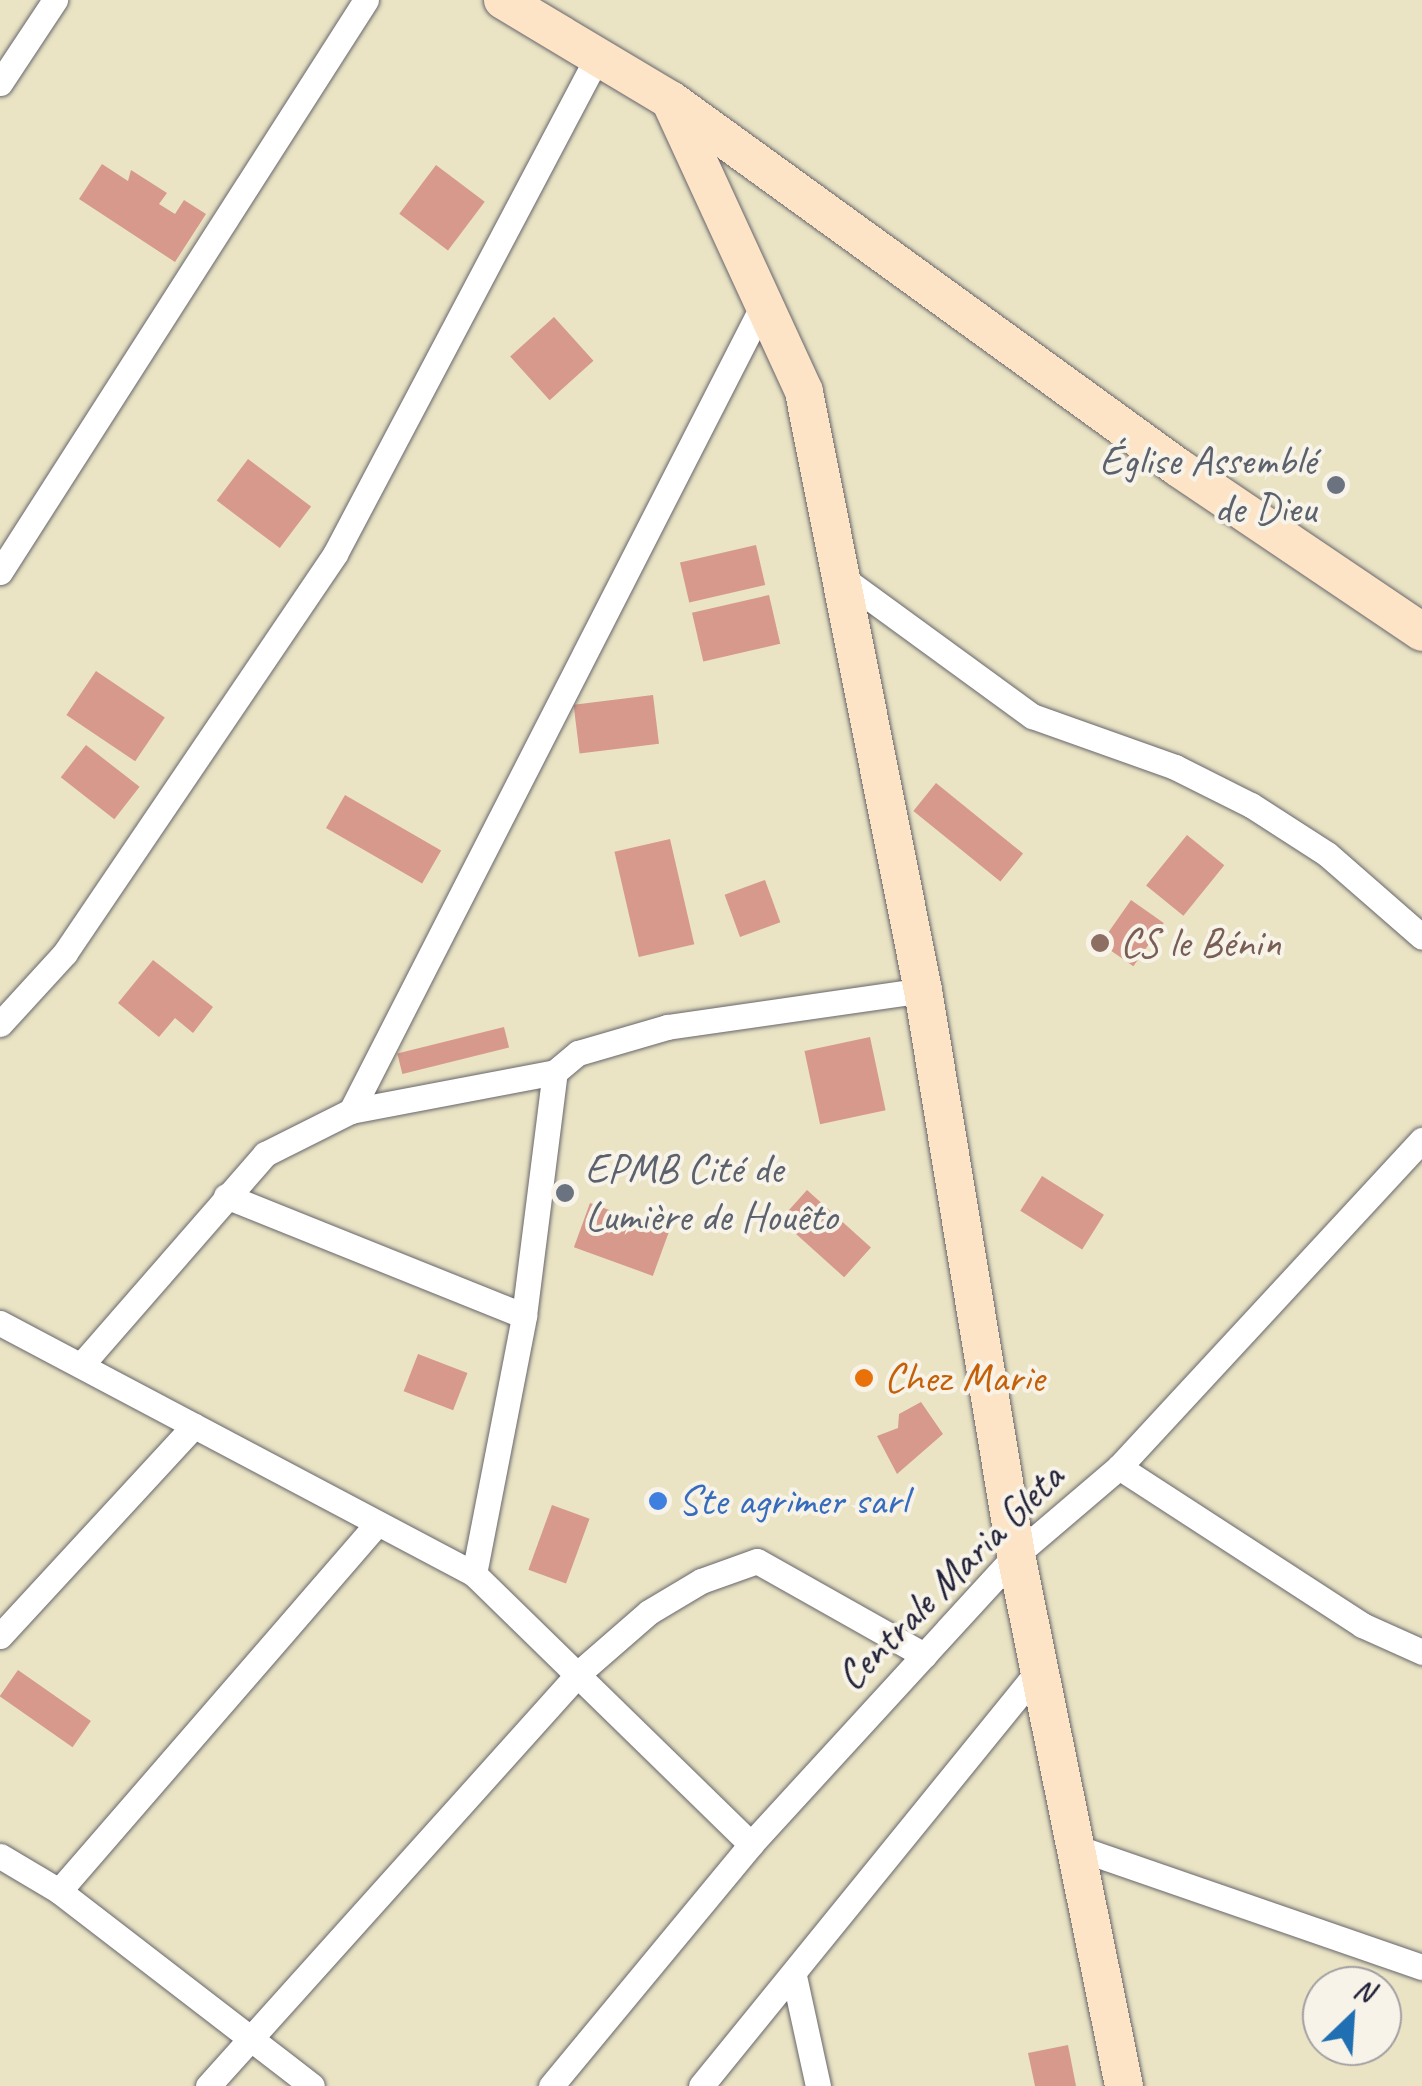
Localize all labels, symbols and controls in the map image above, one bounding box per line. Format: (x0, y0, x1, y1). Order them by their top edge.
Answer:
place label: Église Assemblé de Dieu (1099, 436, 1316, 534)
marker: Église Assemblé de Dieu (1325, 474, 1347, 496)
place label: CS le Bénin (1120, 918, 1281, 968)
marker: CS le Bénin (1089, 932, 1111, 954)
place label: EPMB Cité de Lumière de Houêto (585, 1144, 837, 1242)
marker: EPMB Cité de Lumière de Houêto (554, 1182, 576, 1204)
place label: Chez Marie (884, 1353, 1046, 1403)
marker: Chez Marie (853, 1367, 875, 1389)
street label: Centrale Maria Gleta (826, 1453, 1074, 1701)
place label: Ste agrimer sarl (678, 1476, 911, 1526)
marker: Ste agrimer sarl (647, 1490, 669, 1512)
north arrow (1302, 1966, 1402, 2066)
text: N (1349, 1971, 1379, 2010)

